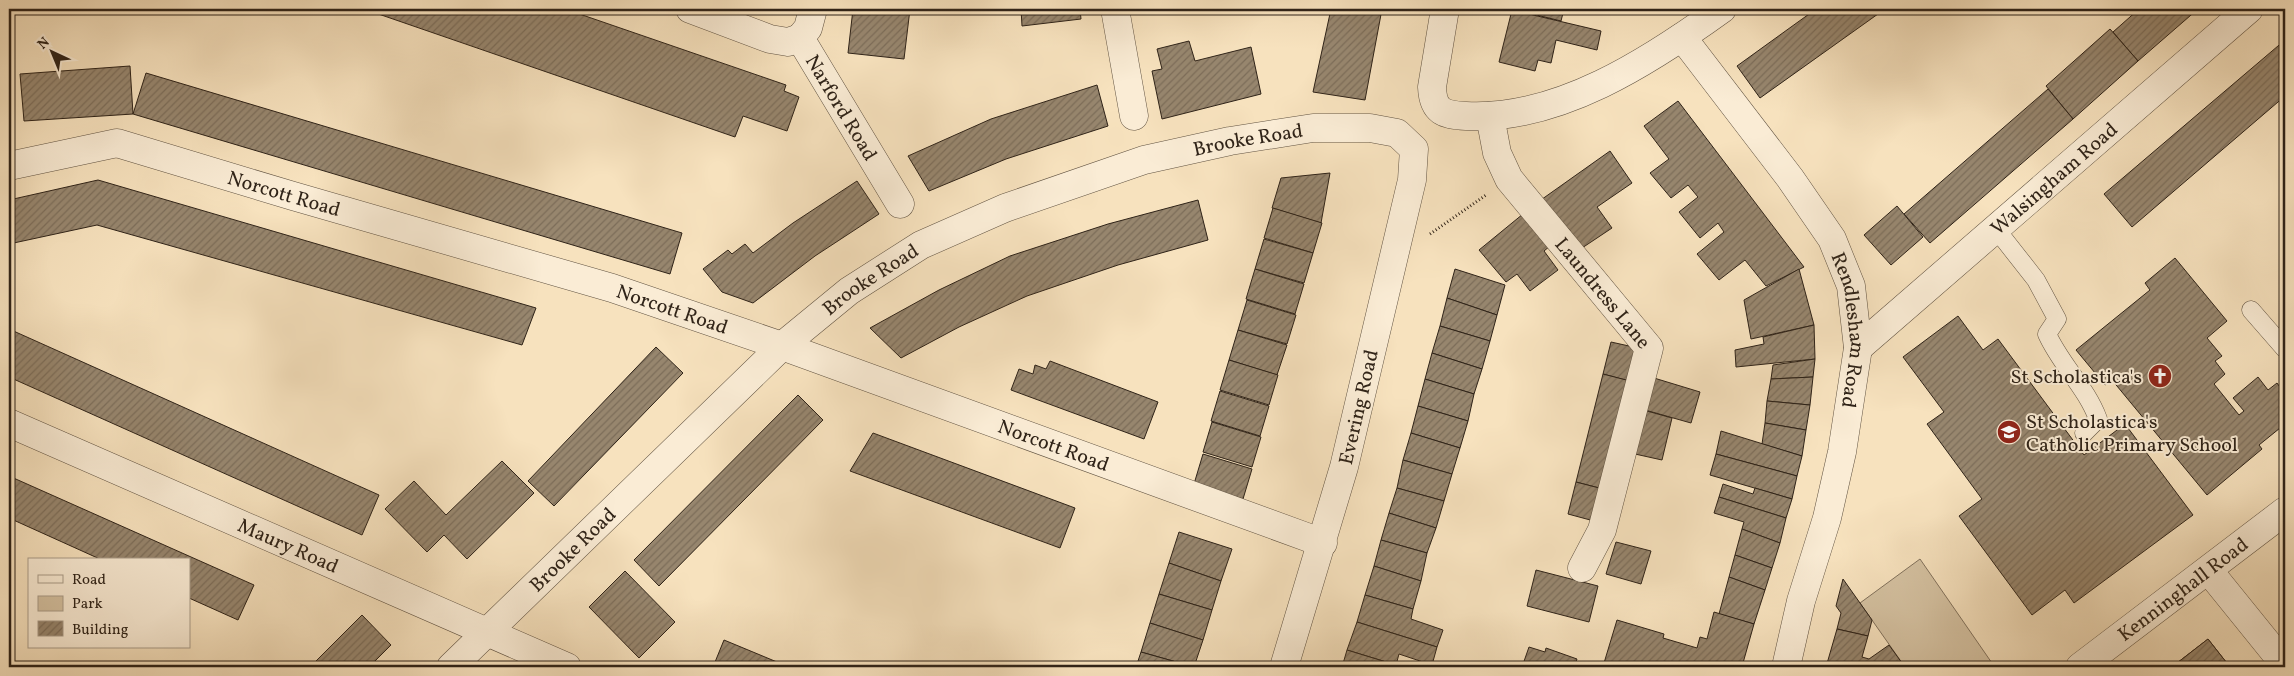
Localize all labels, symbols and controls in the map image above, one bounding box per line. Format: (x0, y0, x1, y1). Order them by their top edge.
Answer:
north arrow (28, 28, 78, 78)
text: N (34, 33, 54, 54)
street label: Narford Road (797, 50, 883, 167)
street label: Walsingham Road (1985, 117, 2125, 243)
street label: Brooke Road (1191, 118, 1305, 165)
street label: Norcott Road (224, 165, 343, 225)
street label: Laundress Lane (1547, 232, 1656, 356)
street label: Brooke Road (817, 238, 925, 323)
street label: Rendlesham Road (1823, 248, 1871, 410)
street label: Norcott Road (612, 278, 731, 343)
street label: Evering Road (1333, 347, 1387, 468)
church icon: St Scholastica's (2147, 363, 2173, 389)
place label: St Scholastica's (2011, 364, 2142, 392)
place label: St Scholastica's Catholic Primary School (2026, 409, 2238, 460)
street label: Norcott Road (993, 414, 1113, 480)
school or university icon: St Scholastica's Catholic Primary School (1996, 419, 2022, 445)
street label: Brooke Road (524, 502, 623, 600)
street label: Maury Road (233, 513, 343, 581)
street label: Kenninghall Road (2113, 532, 2255, 649)
legend (28, 558, 190, 648)
text: Road (72, 570, 106, 591)
text: Park (72, 594, 103, 615)
text: Building (72, 620, 129, 641)

